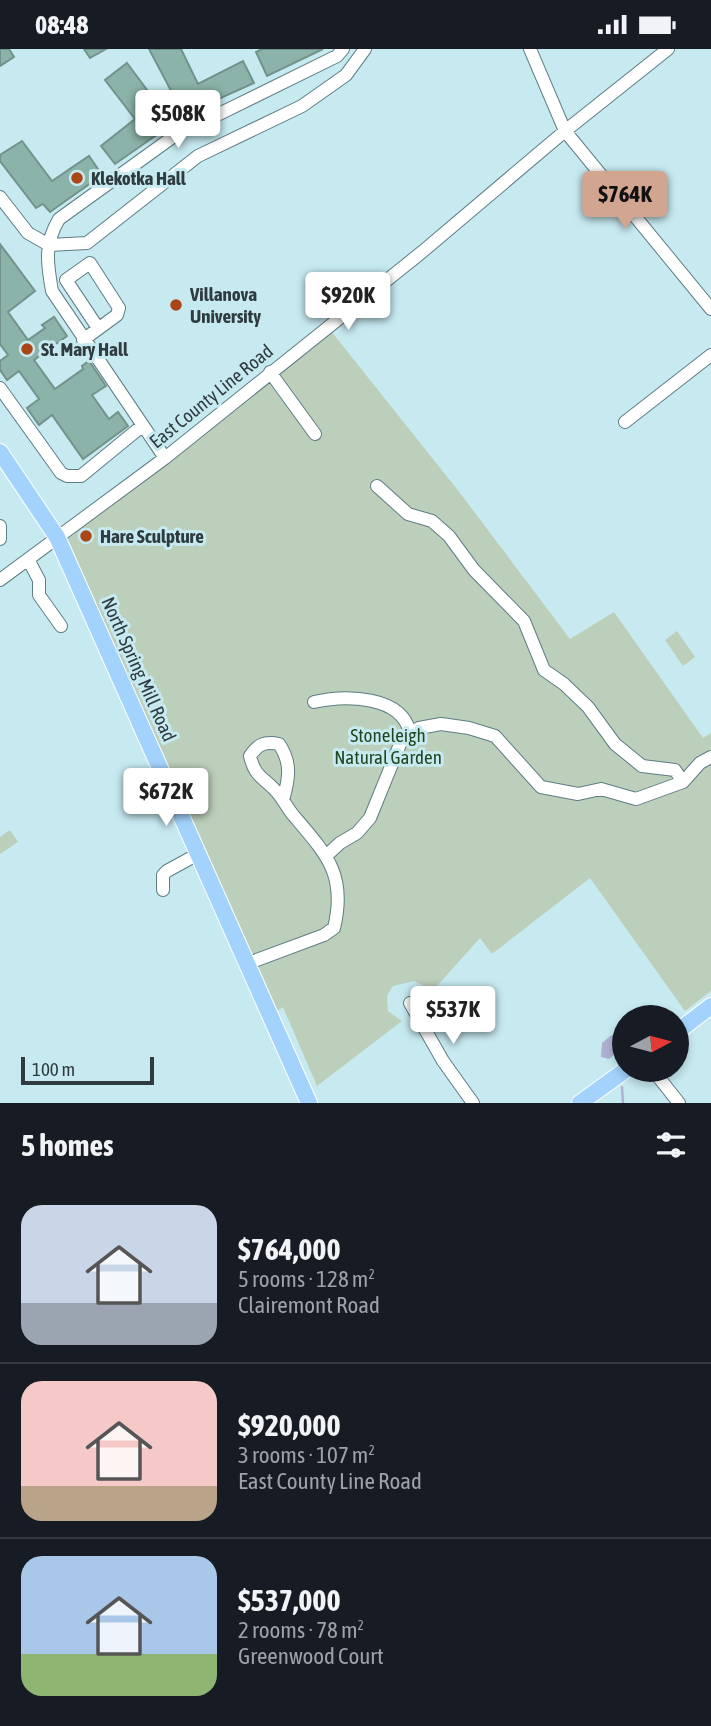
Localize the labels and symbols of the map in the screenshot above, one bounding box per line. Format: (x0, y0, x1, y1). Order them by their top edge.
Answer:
pin: $508K (129, 91, 227, 150)
place label: Klekotka Hall (91, 167, 187, 189)
marker: Klekotka Hall (69, 170, 85, 186)
pin: $764K (576, 171, 674, 231)
pin: $920K (299, 273, 397, 332)
place label: Villanova University (189, 283, 261, 327)
marker: Villanova University (168, 297, 184, 313)
place label: St. Mary Hall (41, 338, 129, 360)
street label: East County Line Road (145, 340, 277, 452)
marker: St. Mary Hall (19, 341, 35, 357)
place label: Hare Sculpture (100, 525, 204, 547)
marker: Hare Sculpture (78, 528, 94, 544)
street label: North Spring Mill Road (97, 593, 181, 745)
park label: Stoneleigh Natural Garden (334, 724, 442, 768)
pin: $672K (117, 769, 215, 828)
pin: $537K (404, 986, 502, 1046)
north arrow (612, 1005, 690, 1081)
scale bar (21, 1054, 154, 1086)

